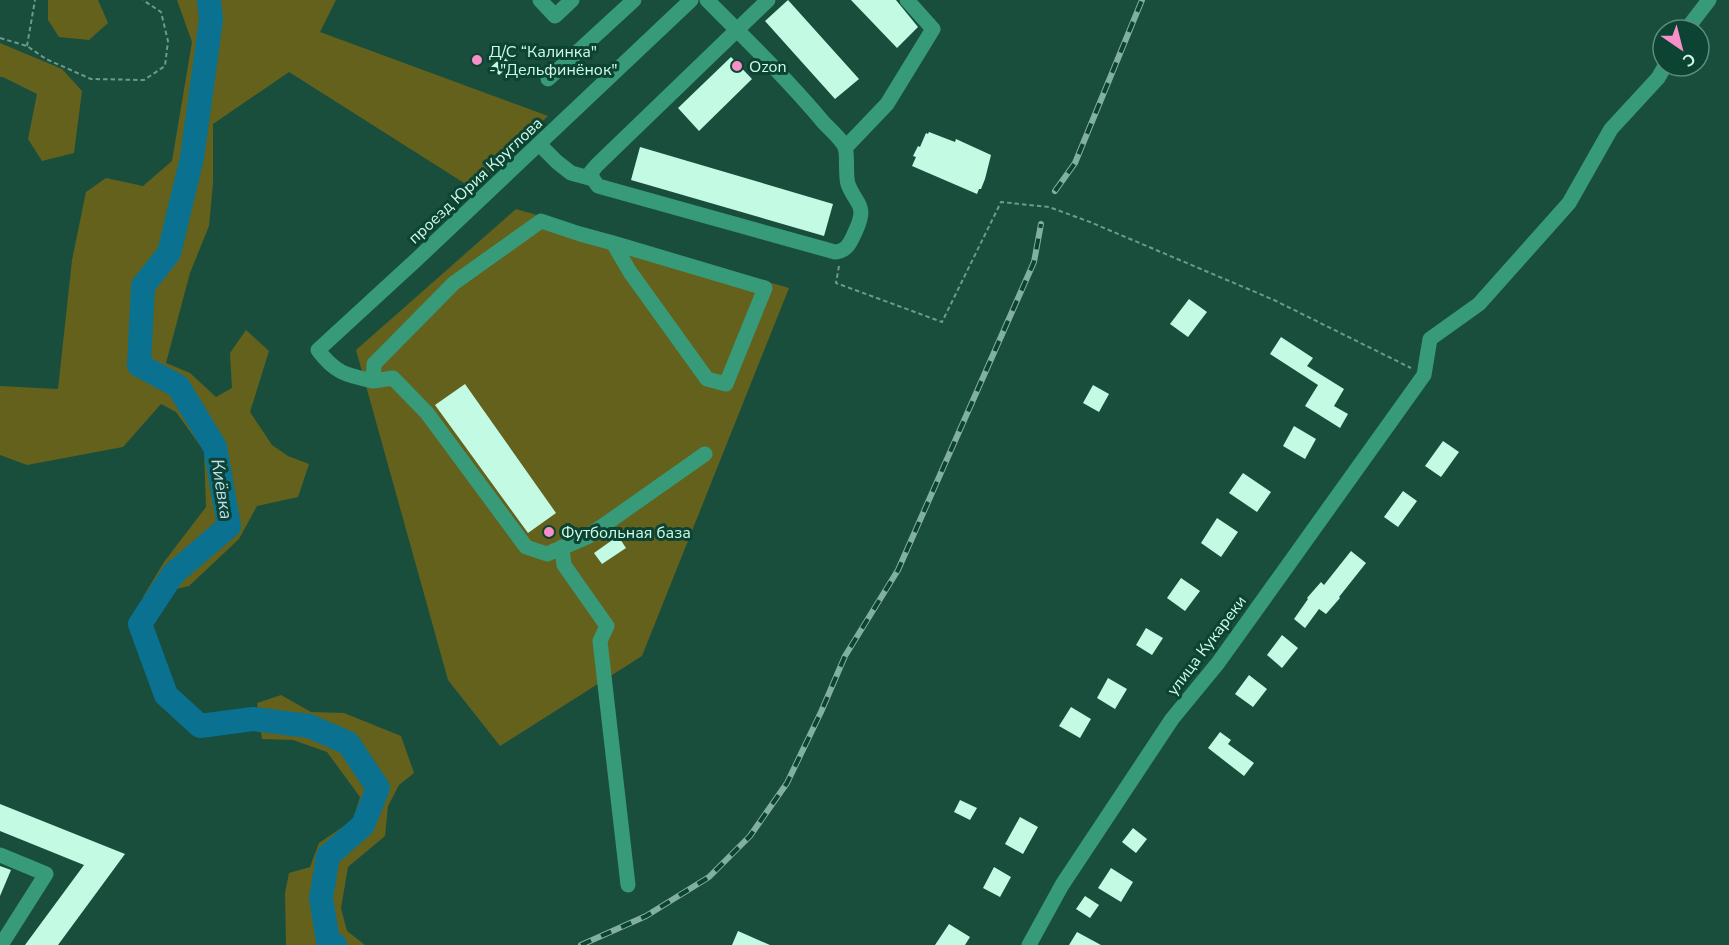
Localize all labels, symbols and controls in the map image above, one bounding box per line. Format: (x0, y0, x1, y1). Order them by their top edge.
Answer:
north arrow (1651, 18, 1711, 78)
place label: Д/С “Калинка" - "Дельфинёнок" (489, 41, 618, 81)
text: С (1678, 47, 1700, 72)
marker: Д/С “Калинка" - "Дельфинёнок" (470, 53, 484, 67)
place label: Ozon (749, 56, 787, 78)
marker: Ozon (730, 59, 744, 73)
street label: проезд Юрия Круглова (404, 113, 548, 249)
water label: Киёвка (205, 457, 239, 521)
place label: Футбольная база (561, 522, 691, 544)
marker: Футбольная база (542, 525, 556, 539)
street label: улица Кукареки (1162, 591, 1252, 700)

